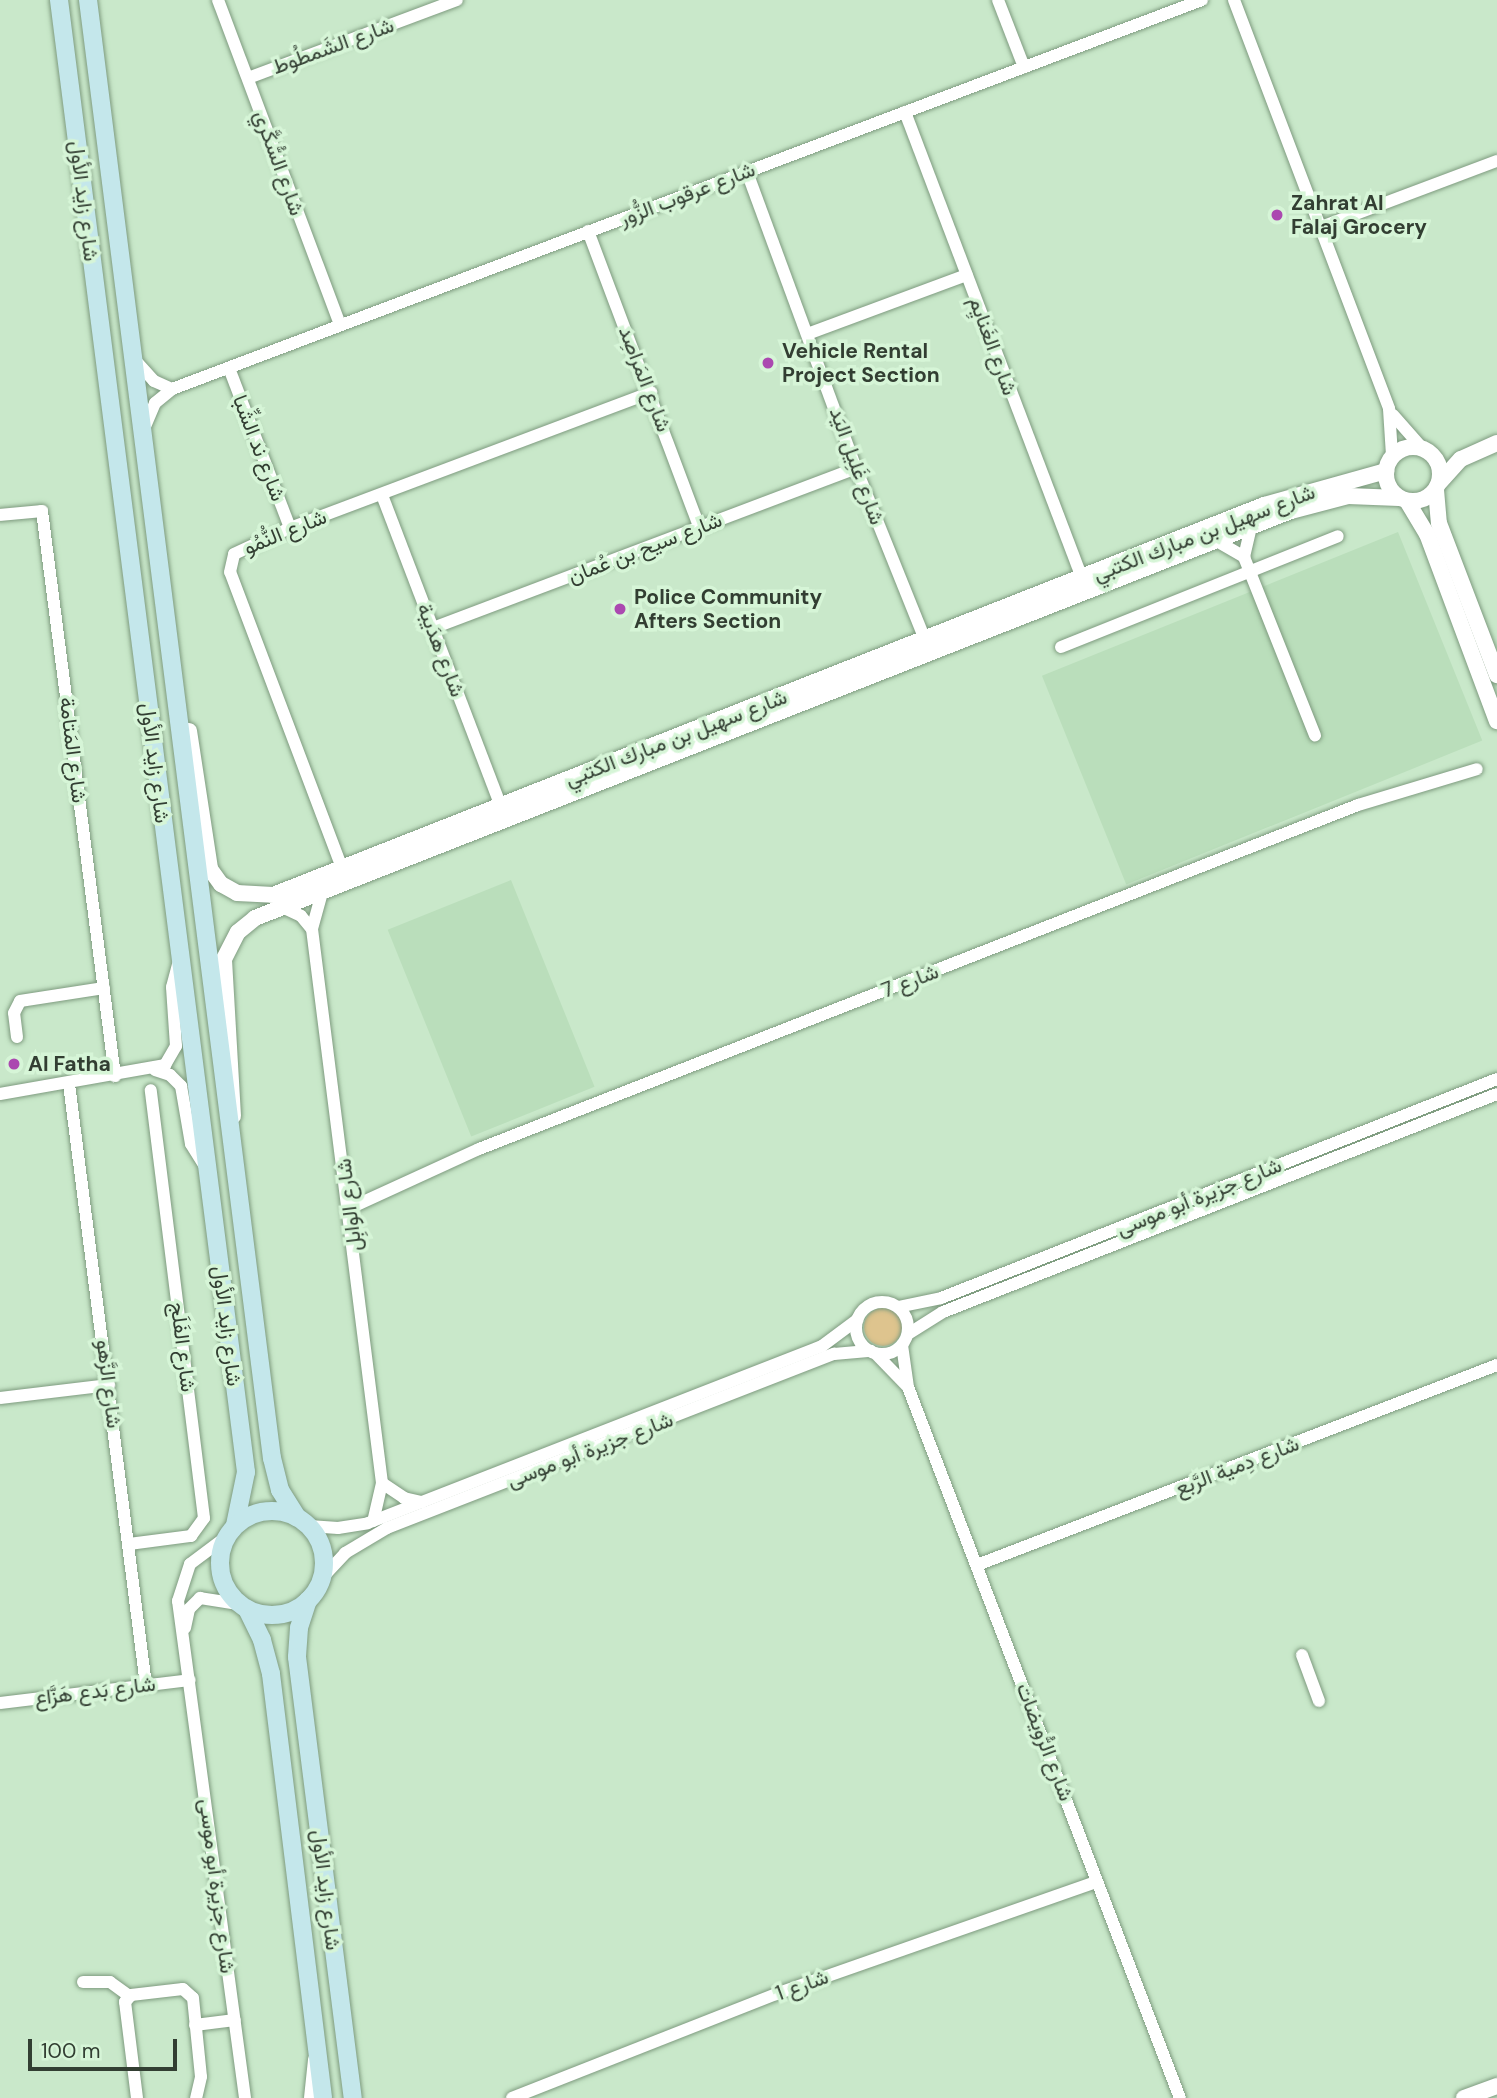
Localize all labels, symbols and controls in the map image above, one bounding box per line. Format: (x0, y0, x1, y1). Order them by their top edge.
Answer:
street label: شارع الشَمطُوط (269, 12, 397, 80)
street label: شارع السُّكَّري (248, 107, 310, 219)
street label: شارع زايد الأول (64, 139, 104, 263)
street label: شارع عرقوب الزُّور (615, 157, 759, 231)
place label: Zahrat Al Falaj Grocery (1291, 190, 1427, 240)
marker: Zahrat Al Falaj Grocery (1269, 207, 1285, 223)
street label: شارع الغَنايِم (964, 293, 1022, 399)
street label: شارع المَراصِد (613, 323, 677, 435)
place label: Vehicle Rental Project Section (782, 338, 940, 388)
marker: Vehicle Rental Project Section (760, 355, 776, 371)
street label: شارع ند الشِّبا (227, 391, 291, 505)
street label: شارع غَلِيل اليَد (824, 404, 890, 528)
street label: شارع سهيل بن مبارك الكتبي (1090, 479, 1318, 587)
street label: شارع النُّمُو (240, 504, 330, 560)
street label: شارع سيح بن عُمان (564, 507, 726, 589)
place label: Police Community Afters Section (634, 584, 822, 634)
street label: شارع هدَيبة (412, 600, 470, 700)
marker: Police Community Afters Section (612, 601, 628, 617)
street label: شارع سهيل بن مبارك الكتبي (562, 684, 790, 792)
street label: شارع المَتامة (54, 696, 92, 804)
street label: شارع زايد الأول (135, 701, 175, 825)
street label: شارع 7 (878, 959, 942, 1003)
place label: Al Fatha (28, 1051, 111, 1077)
marker: Al Fatha (6, 1056, 22, 1072)
street label: شارع جزيرة أبو موسى (1113, 1152, 1285, 1242)
street label: شارع الوابِل (331, 1157, 367, 1253)
street label: شارع زايد الأول (207, 1264, 247, 1388)
street label: شارع الفَلَج (165, 1301, 201, 1393)
street label: شارع الزَّهو (91, 1338, 127, 1430)
street label: شارع جزيرة أبو موسى (503, 1407, 677, 1493)
street label: شارع دِمية الرَّبع (1172, 1431, 1302, 1501)
street label: شارع بَدع هَزَّاع (33, 1671, 157, 1711)
street label: شارع الرُّويضات (1011, 1679, 1079, 1805)
street label: شارع جزيرة أبو موسى (194, 1797, 240, 1975)
street label: شارع زايد الأول (306, 1828, 346, 1952)
street label: شارع 1 (772, 1964, 832, 2006)
scale bar (32, 2024, 180, 2068)
text: 100 m (41, 2037, 101, 2065)

